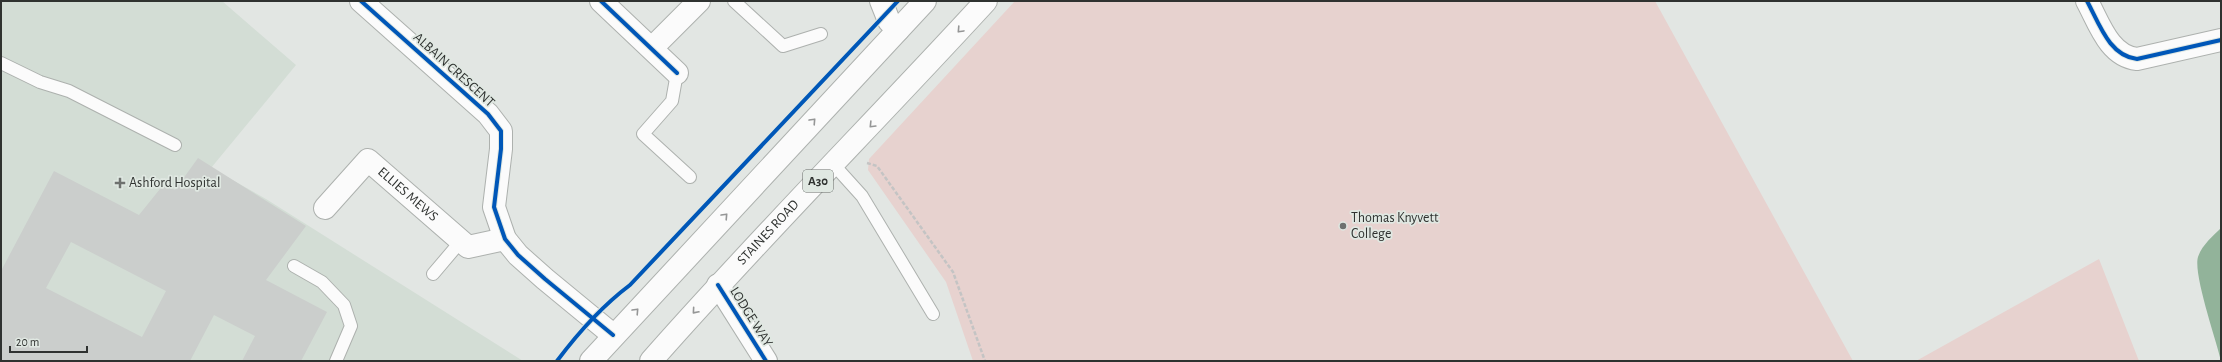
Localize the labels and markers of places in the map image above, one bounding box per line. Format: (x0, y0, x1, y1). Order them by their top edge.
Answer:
place label: Ashford Hospital (129, 176, 220, 190)
marker: Ashford Hospital (114, 177, 126, 189)
place label: Thomas Knyvett College (1351, 211, 1439, 241)
marker: Thomas Knyvett College (1338, 221, 1348, 231)

